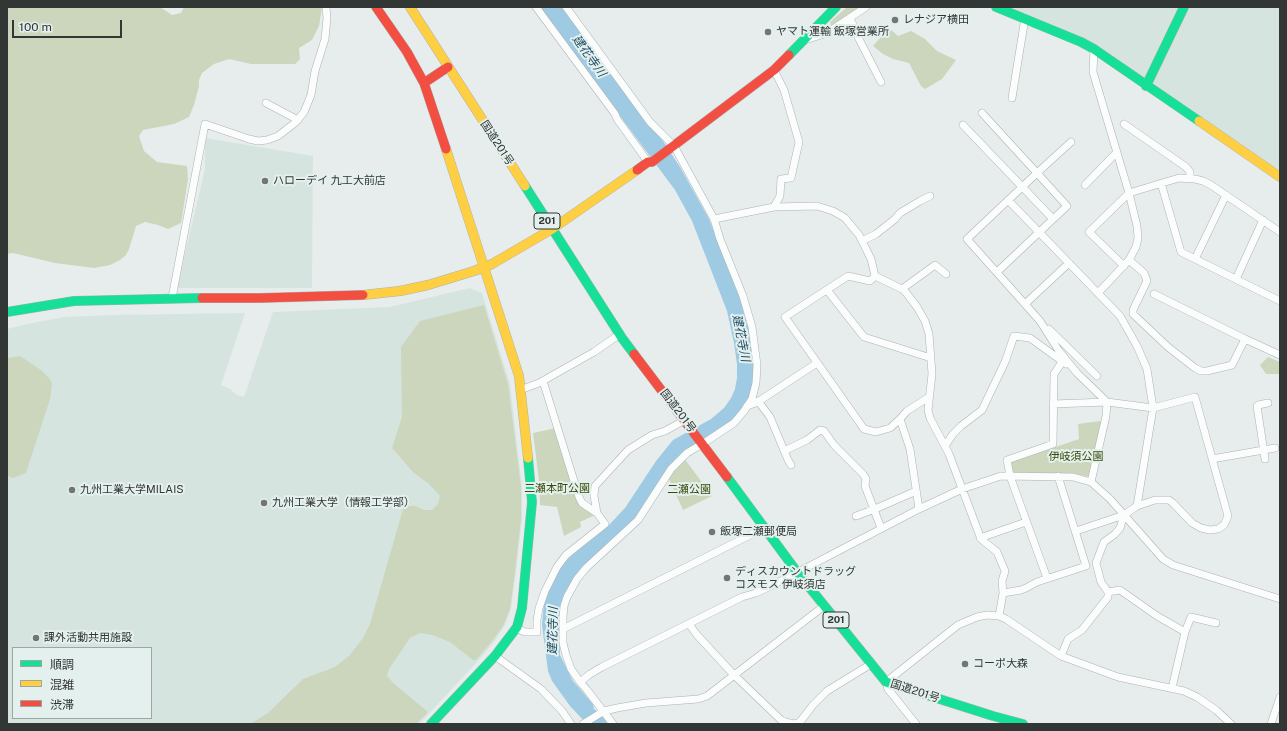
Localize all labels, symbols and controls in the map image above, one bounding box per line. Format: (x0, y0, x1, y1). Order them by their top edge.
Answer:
scale bar (14, 12, 124, 38)
place label: レナジア横田 (903, 13, 969, 27)
marker: レナジア横田 (890, 15, 900, 25)
text: 100 m (19, 20, 52, 34)
place label: ヤマト運輸 飯塚営業所 (776, 25, 889, 39)
marker: ヤマト運輸 飯塚営業所 (763, 27, 773, 37)
water label: 建花寺川 (569, 32, 609, 80)
street label: 国道201号 (478, 118, 516, 168)
place label: ハローデイ 九工大前店 (273, 174, 386, 188)
marker: ハローデイ 九工大前店 (260, 176, 270, 186)
road number: 201 (534, 213, 560, 229)
water label: 建花寺川 (729, 313, 753, 363)
street label: 国道201号 (657, 387, 699, 435)
park label: 伊岐須公園 (1049, 450, 1103, 464)
park label: 二瀬本町公園 (524, 482, 590, 496)
place label: 九州工業大学MILAIS (80, 483, 184, 497)
park label: 二瀬公園 (667, 483, 711, 497)
marker: 九州工業大学MILAIS (67, 485, 77, 495)
place label: 九州工業大学（情報工学部） (272, 496, 415, 510)
marker: 九州工業大学（情報工学部） (259, 498, 269, 508)
place label: 飯塚二瀬郵便局 (720, 525, 797, 539)
marker: 飯塚二瀬郵便局 (707, 527, 717, 537)
place label: ディスカウントドラッグ コスモス 伊岐須店 (735, 565, 856, 591)
marker: ディスカウントドラッグ コスモス 伊岐須店 (722, 573, 732, 583)
water label: 建花寺川 (545, 607, 561, 655)
road number: 201 (823, 612, 849, 628)
place label: 課外活動共用施設 (44, 631, 132, 645)
marker: 課外活動共用施設 (31, 633, 41, 643)
legend (12, 647, 152, 719)
place label: コーポ大森 (973, 657, 1028, 671)
text: 順調 (50, 658, 74, 672)
marker: コーポ大森 (960, 659, 970, 669)
street label: 国道201号 (889, 677, 941, 705)
text: 混雑 (50, 678, 74, 692)
text: 渋滞 (50, 698, 74, 712)

